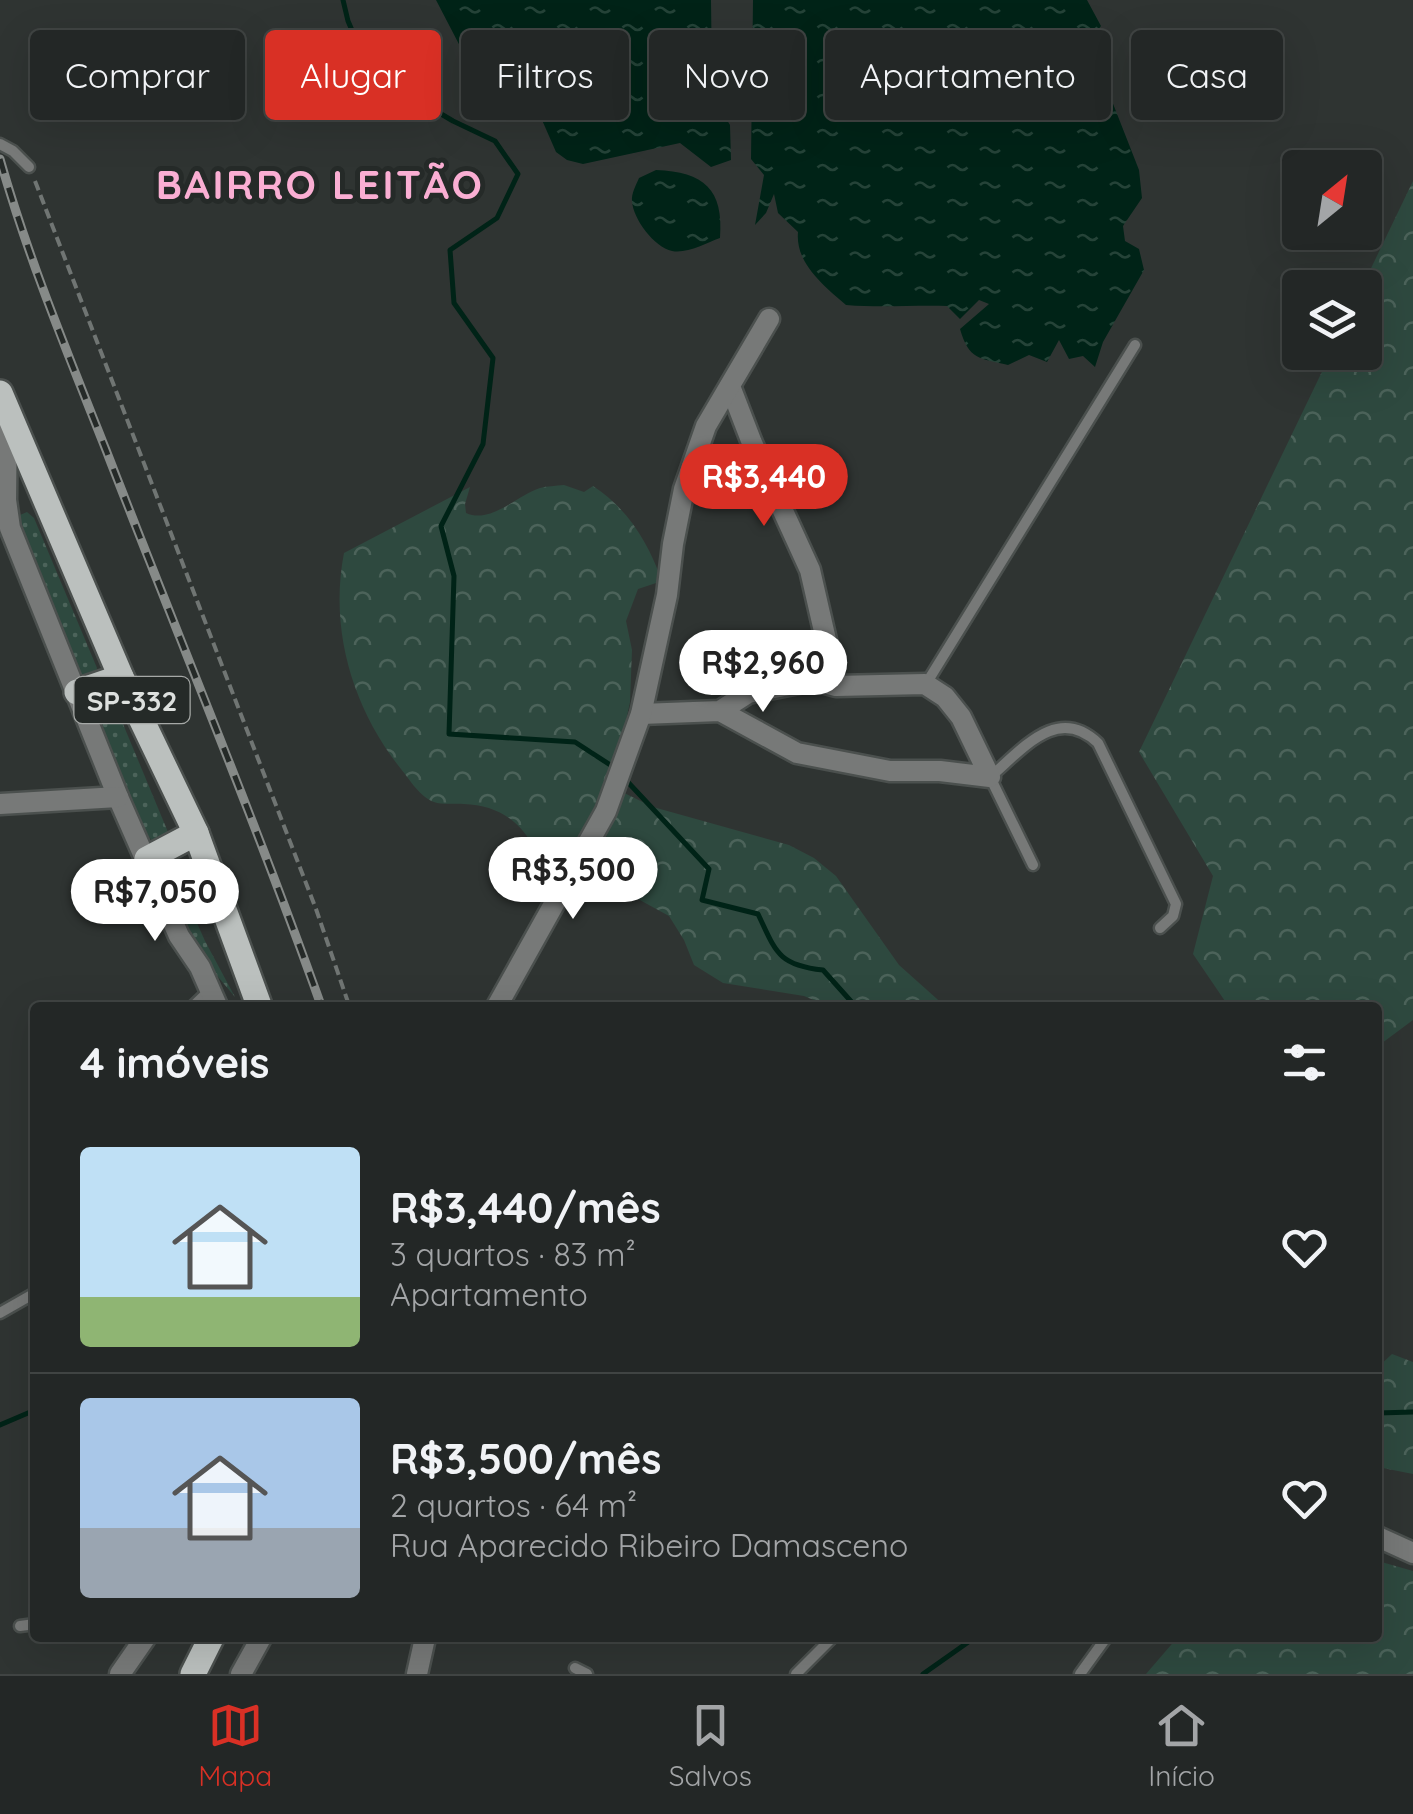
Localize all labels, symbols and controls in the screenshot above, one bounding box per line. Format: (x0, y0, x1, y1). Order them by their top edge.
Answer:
chip: Comprar (30, 30, 245, 120)
chip: Alugar (265, 30, 441, 120)
chip: Filtros (461, 30, 629, 120)
chip: Novo (649, 30, 805, 120)
chip: Apartamento (825, 30, 1111, 120)
chip: Casa (1131, 30, 1283, 120)
north arrow (1282, 150, 1382, 250)
map controls (1282, 150, 1382, 370)
district label: BAIRRO LEITÃO (156, 159, 484, 209)
button: layers (1282, 270, 1382, 370)
pin: R$3,440 (672, 444, 856, 529)
text: R$3,440 (702, 456, 826, 496)
pin: R$2,960 (671, 630, 855, 715)
text: R$2,960 (701, 642, 825, 682)
road number: SP-332 (74, 677, 190, 723)
pin: R$3,500 (481, 837, 665, 922)
text: R$3,500 (511, 849, 635, 889)
pin: R$7,050 (63, 859, 247, 944)
text: R$7,050 (93, 871, 217, 911)
icon: filters (1277, 1035, 1332, 1090)
text: 4 imóveis (80, 1036, 269, 1089)
text: R$3,440/mês (390, 1181, 661, 1234)
icon: home (160, 1187, 280, 1307)
icon: heart (1277, 1220, 1332, 1275)
text: 3 quartos · 83 m² (390, 1234, 636, 1274)
text: Apartamento (390, 1274, 588, 1314)
text: R$3,500/mês (390, 1432, 661, 1485)
icon: home (160, 1438, 280, 1558)
icon: heart (1277, 1471, 1332, 1526)
text: 2 quartos · 64 m² (390, 1485, 637, 1525)
text: Rua Aparecido Ribeiro Damasceno (390, 1525, 908, 1565)
tab: Mapa (198, 1698, 272, 1793)
tab: Salvos (669, 1698, 752, 1793)
tab: Início (1148, 1698, 1215, 1793)

